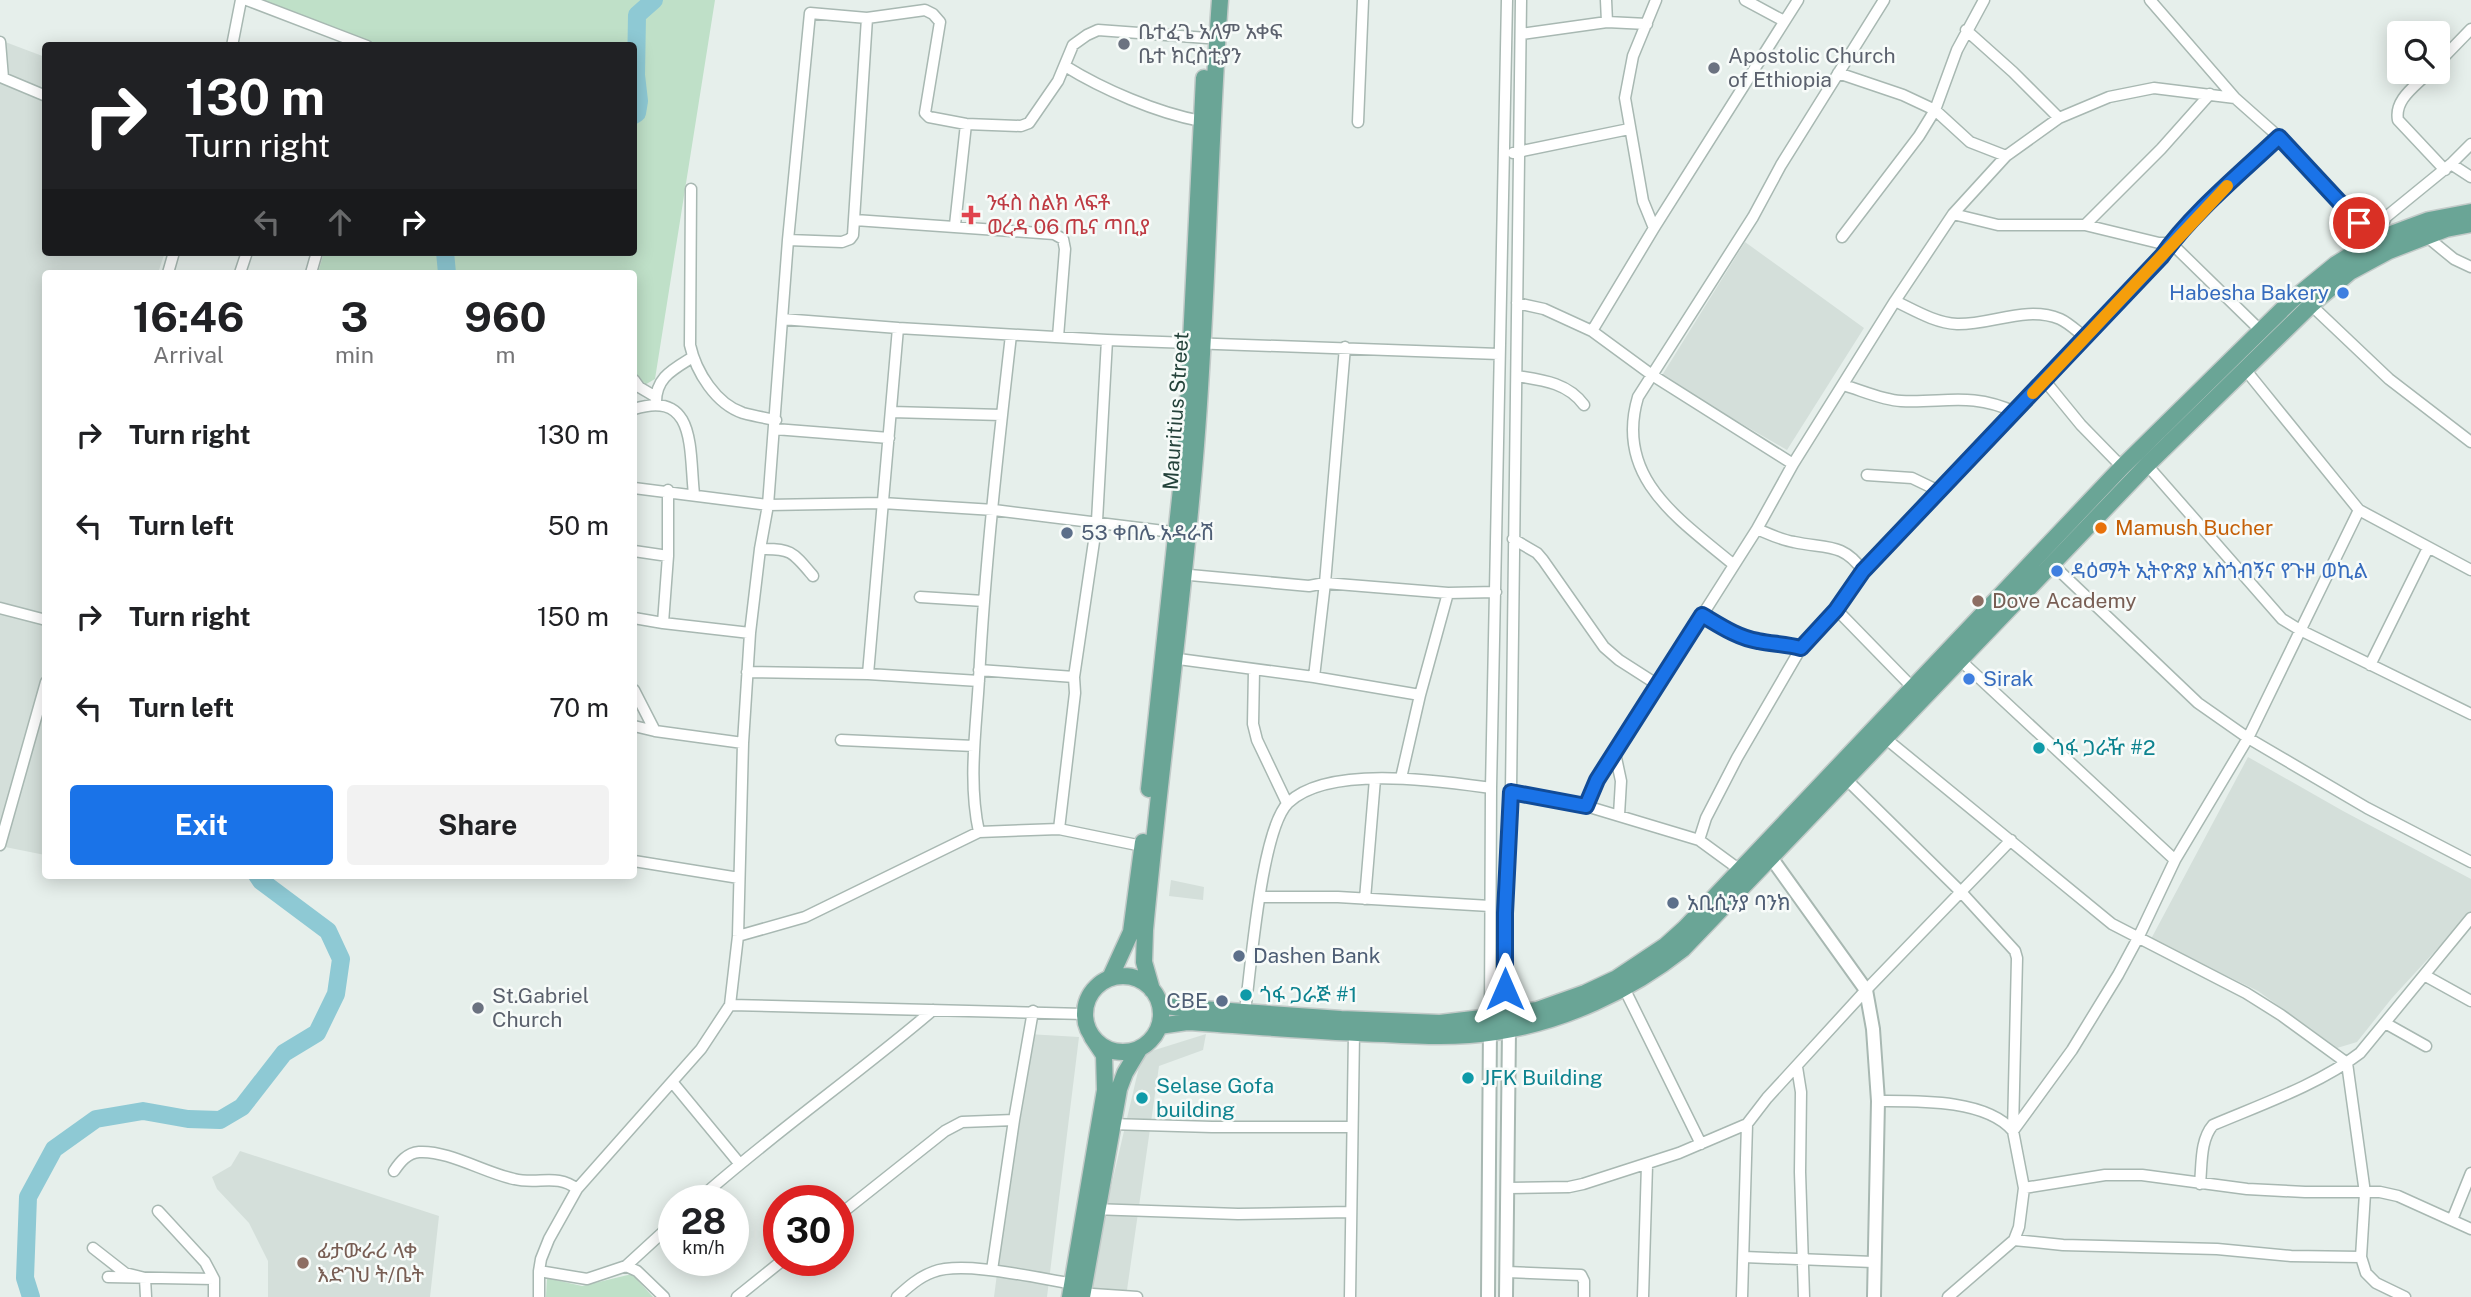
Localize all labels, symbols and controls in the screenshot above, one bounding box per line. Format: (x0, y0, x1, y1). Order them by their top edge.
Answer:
place label: ቤተፈጌ አለም አቀፍ ቤተ ክርስቲያን (1138, 19, 1282, 68)
map controls (2387, 21, 2450, 84)
button: search (2387, 21, 2450, 84)
marker: ቤተፈጌ አለም አቀፍ ቤተ ክርስቲያን (1116, 36, 1132, 52)
place label: Apostolic Church of Ethiopia (1728, 43, 1896, 92)
marker: Apostolic Church of Ethiopia (1706, 60, 1722, 76)
text: 130 m (185, 68, 325, 126)
icon: right (70, 70, 161, 161)
text: Turn right (185, 127, 330, 164)
place label: ንፋስ ስልክ ላፍቶ ወረዳ 06 ጤና ጣቢያ (987, 190, 1150, 239)
pin (2329, 193, 2389, 253)
icon: left (248, 203, 286, 241)
icon: ahead (321, 203, 359, 241)
icon: right (394, 203, 432, 241)
icon: arrive (2340, 204, 2378, 242)
marker: ንፋስ ስልክ ላፍቶ ወረዳ 06 ጤና ጣቢያ (961, 205, 981, 225)
place label: Habesha Bakery (2169, 280, 2329, 305)
marker: Habesha Bakery (2335, 285, 2351, 301)
text: 16:46 (132, 292, 245, 341)
text: 3 (340, 292, 368, 341)
text: 960 (464, 292, 547, 341)
street label: Mauritius Street (1158, 331, 1193, 491)
text: Arrival (153, 341, 224, 368)
text: min (335, 341, 374, 368)
text: m (496, 341, 515, 368)
icon: right (70, 416, 108, 454)
text: Turn right (129, 419, 251, 450)
text: 130 m (537, 419, 609, 450)
icon: left (70, 507, 108, 545)
text: Turn left (129, 510, 234, 541)
text: 50 m (548, 510, 609, 541)
place label: Mamush Bucher (2115, 515, 2273, 540)
place label: 53 ቀበሌ አዳራሽ (1081, 520, 1214, 545)
marker: Mamush Bucher (2093, 520, 2109, 536)
marker: 53 ቀበሌ አዳራሽ (1059, 525, 1075, 541)
place label: ዳዕማት ኢትዮጽያ አስጎብኝና የጉዞ ወኪል (2071, 558, 2368, 583)
marker: ዳዕማት ኢትዮጽያ አስጎብኝና የጉዞ ወኪል (2049, 563, 2065, 579)
place label: Dove Academy (1992, 588, 2136, 613)
marker: Dove Academy (1970, 593, 1986, 609)
icon: right (70, 598, 108, 636)
text: Turn right (129, 601, 251, 632)
text: 150 m (537, 601, 609, 632)
place label: Sirak (1983, 666, 2034, 691)
marker: Sirak (1961, 671, 1977, 687)
icon: left (70, 689, 108, 727)
text: Turn left (129, 692, 234, 723)
text: 70 m (549, 692, 609, 723)
place label: ጎፋ ጋራዥ #2 (2053, 735, 2155, 760)
marker: ጎፋ ጋራዥ #2 (2031, 740, 2047, 756)
button: Exit (70, 785, 333, 865)
button: Share (347, 785, 609, 865)
place label: አቢሲንያ ባንክ (1687, 890, 1791, 915)
marker: አቢሲንያ ባንክ (1665, 895, 1681, 911)
place label: Dashen Bank (1253, 943, 1381, 968)
marker: Dashen Bank (1231, 948, 1247, 964)
position arrow (1468, 952, 1542, 1026)
place label: ጎፋ ጋራጅ #1 (1260, 982, 1357, 1007)
place label: St.Gabriel Church (492, 983, 589, 1032)
marker: ጎፋ ጋራጅ #1 (1238, 987, 1254, 1003)
place label: CBE (1166, 988, 1208, 1013)
marker: CBE (1214, 993, 1230, 1009)
marker: St.Gabriel Church (470, 1000, 486, 1016)
place label: JFK Building (1482, 1065, 1603, 1090)
marker: JFK Building (1460, 1070, 1476, 1086)
place label: Selase Gofa building (1156, 1073, 1274, 1122)
marker: Selase Gofa building (1134, 1090, 1150, 1106)
speed limit sign: 30 (763, 1185, 854, 1276)
text: 28 (681, 1201, 726, 1242)
text: km/h (682, 1237, 725, 1258)
place label: ፊታውራሪ ላቀ እድገህ ት/ቤት (317, 1238, 424, 1287)
marker: ፊታውራሪ ላቀ እድገህ ት/ቤት (295, 1255, 311, 1271)

